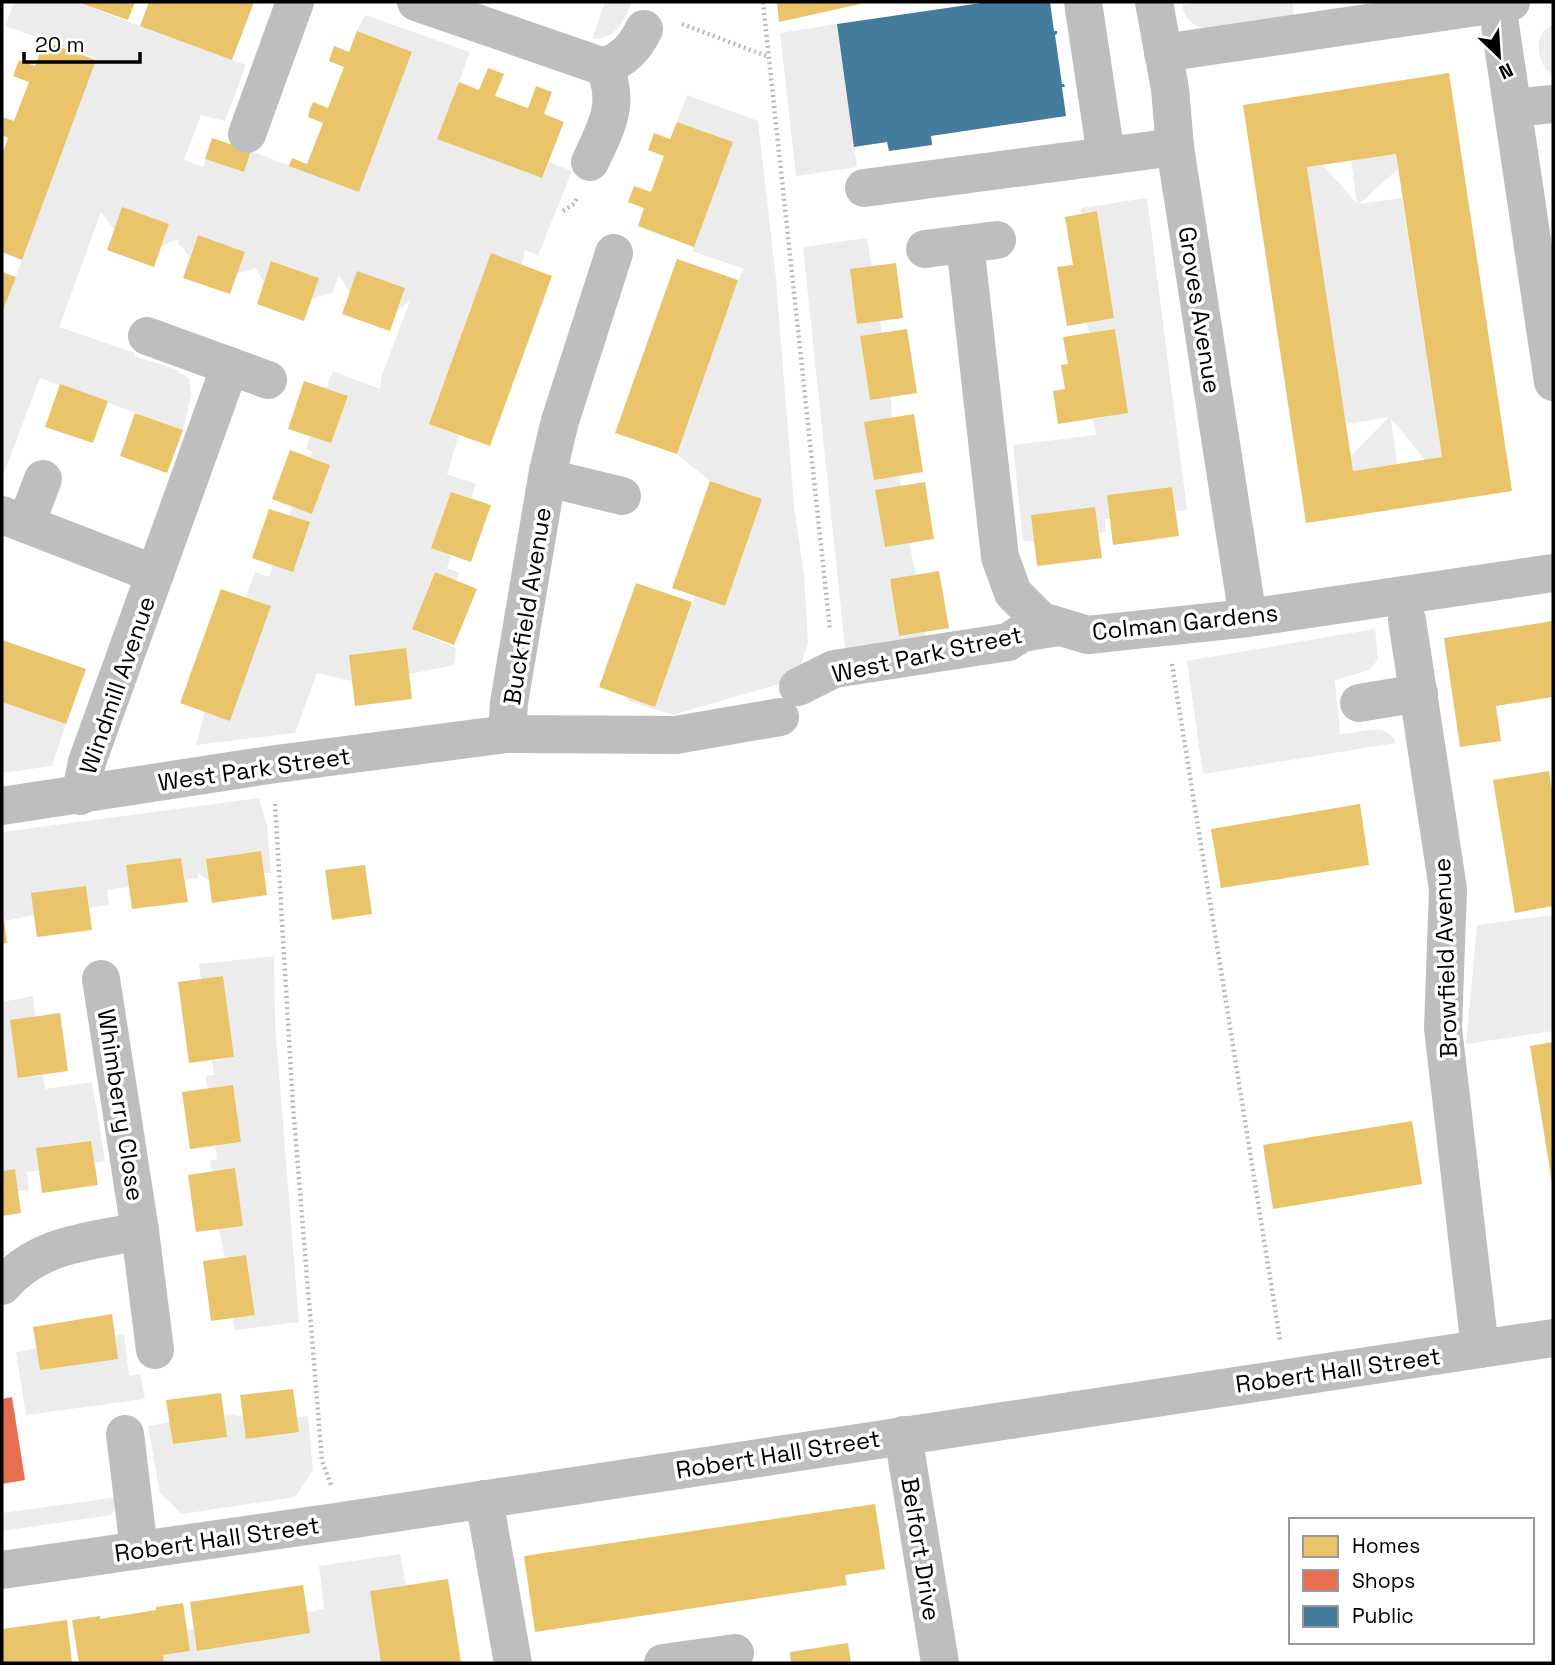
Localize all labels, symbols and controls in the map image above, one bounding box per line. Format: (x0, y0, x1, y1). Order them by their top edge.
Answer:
scale bar (24, 21, 140, 65)
north arrow (1464, 21, 1534, 91)
text: 20 m (35, 31, 85, 58)
text: N (1495, 57, 1517, 85)
street label: Groves Avenue (1171, 224, 1229, 396)
street label: Buckfield Avenue (496, 505, 558, 707)
street label: Windmill Avenue (72, 592, 162, 778)
street label: Colman Gardens (1091, 597, 1279, 647)
street label: West Park Street (829, 619, 1025, 689)
street label: West Park Street (156, 740, 352, 798)
street label: Browfield Avenue (1426, 857, 1464, 1059)
street label: Whimberry Close (91, 1007, 151, 1203)
street label: Robert Hall Street (1233, 1340, 1443, 1400)
street label: Robert Hall Street (673, 1423, 883, 1485)
street label: Belfort Drive (894, 1475, 948, 1623)
street label: Robert Hall Street (112, 1509, 322, 1569)
legend (1289, 1518, 1534, 1644)
text: Homes (1352, 1532, 1420, 1559)
text: Shops (1352, 1567, 1415, 1594)
text: Public (1352, 1602, 1414, 1629)

